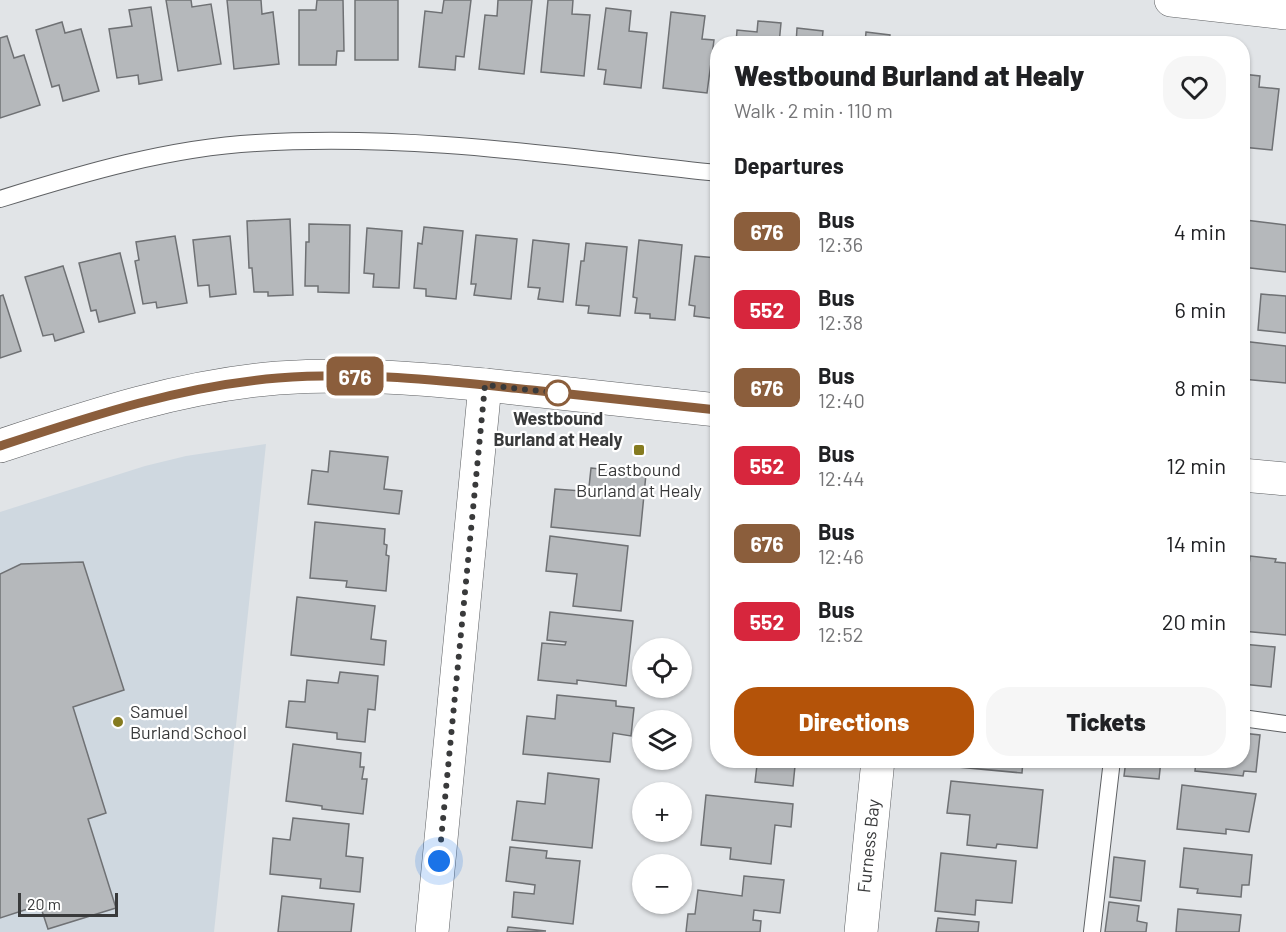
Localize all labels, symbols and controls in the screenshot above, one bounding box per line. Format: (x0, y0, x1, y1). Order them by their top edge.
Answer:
button: heart (1163, 56, 1226, 119)
text: Westbound Burland at Healy (734, 58, 1084, 92)
text: Walk · 2 min · 110 m (734, 98, 893, 122)
text: Departures (734, 152, 844, 178)
text: Bus (818, 206, 855, 232)
text: 4 min (1174, 218, 1226, 244)
text: 676 (751, 219, 783, 244)
text: 12:36 (818, 232, 863, 256)
text: Bus (818, 284, 855, 310)
text: 6 min (1175, 296, 1226, 322)
text: 552 (750, 297, 784, 322)
text: 12:38 (818, 310, 863, 334)
line badge: 676 (320, 356, 389, 395)
text: Bus (818, 362, 855, 388)
text: 676 (339, 364, 371, 389)
text: 8 min (1174, 374, 1226, 400)
text: 676 (751, 375, 783, 400)
marker: Westbound Burland at Healy (545, 380, 571, 406)
text: 12:40 (818, 388, 865, 412)
place label: Westbound Burland at Healy (494, 407, 623, 450)
text: Bus (818, 440, 855, 466)
marker: Eastbound Burland at Healy (632, 443, 646, 457)
text: 12 min (1166, 452, 1226, 478)
text: 552 (750, 453, 784, 478)
place label: Eastbound Burland at Healy (576, 458, 702, 501)
text: 12:44 (818, 466, 865, 490)
text: Bus (818, 518, 855, 544)
text: 14 min (1166, 530, 1226, 556)
text: 676 (751, 531, 783, 556)
text: 12:46 (818, 544, 864, 568)
text: Bus (818, 596, 855, 622)
text: 20 min (1162, 608, 1226, 634)
text: 552 (750, 609, 784, 634)
text: 12:52 (818, 622, 864, 646)
map controls (632, 638, 692, 914)
button: locate (632, 638, 692, 698)
button: Directions (734, 687, 974, 756)
button: Tickets (986, 687, 1226, 756)
place label: Samuel Burland School (130, 700, 247, 743)
button: layers (632, 710, 692, 770)
marker: Samuel Burland School (111, 715, 125, 729)
button: + (632, 782, 692, 842)
street label: Furness Bay (852, 798, 884, 894)
your location (424, 846, 454, 876)
button: − (632, 854, 692, 914)
scale bar (18, 890, 118, 918)
text: 20 m (27, 894, 61, 913)

